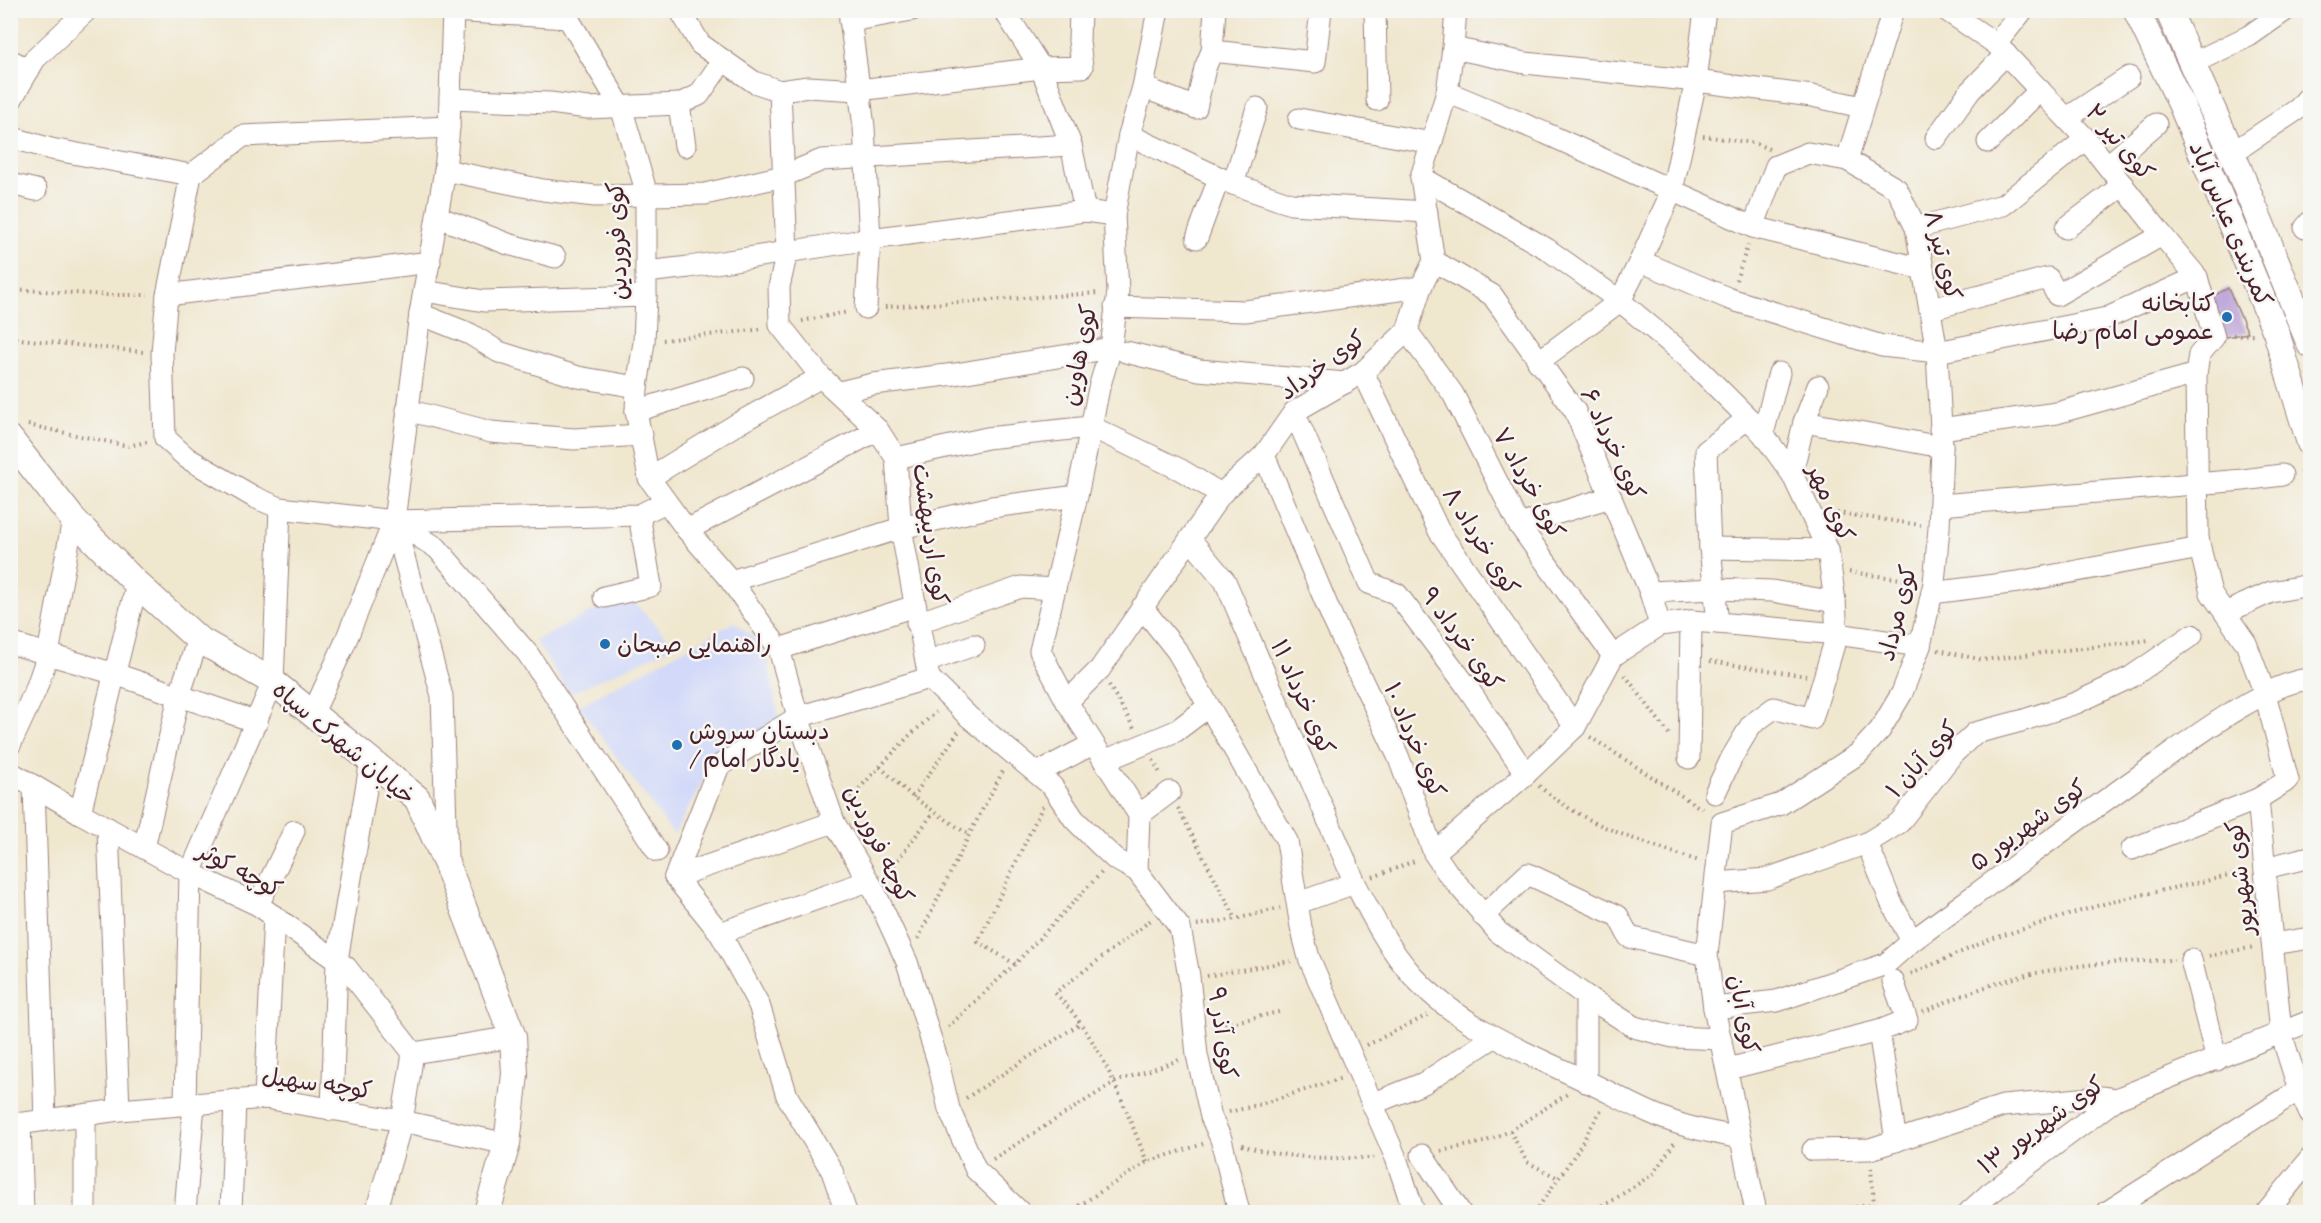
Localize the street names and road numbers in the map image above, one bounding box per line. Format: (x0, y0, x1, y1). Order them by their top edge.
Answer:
street label: کوی تیر ۲ (2079, 97, 2161, 187)
street label: کمربندی عباس آباد (2183, 137, 2279, 311)
street label: کوی فروردین (600, 181, 634, 301)
street label: کوی تیر ۸ (1917, 207, 1969, 303)
street label: کوی هاوین (1054, 302, 1104, 408)
street label: کوی خرداد (1273, 323, 1371, 407)
street label: کوی خرداد ۶ (1574, 383, 1652, 505)
street label: کوی خرداد ۷ (1486, 422, 1572, 544)
street label: کوی مهر (1800, 458, 1861, 546)
street label: کوی اردیبهشت (906, 461, 956, 607)
street label: کوی خرداد ۸ (1436, 481, 1526, 601)
street label: کوی مرداد (1871, 562, 1923, 664)
street label: کوی خرداد ۹ (1414, 581, 1510, 697)
street label: کوی خرداد ۱۱ (1264, 635, 1342, 759)
street label: خیابان شهرک سپاه (266, 674, 422, 812)
street label: کوی خرداد ۱۰ (1377, 678, 1453, 802)
street label: کوی آبان ۱ (1879, 714, 1965, 804)
street label: کوی شهریور ۵ (1964, 772, 2092, 878)
street label: کوچه فروردین (837, 780, 921, 908)
street label: کوی شهریور (2219, 819, 2261, 939)
street label: کوچه کوثر (191, 834, 287, 905)
street label: کوی آبان (1722, 972, 1766, 1056)
street label: کوی آذر ۹ (1202, 985, 1244, 1081)
street label: کوچه سهیل (260, 1060, 374, 1106)
street label: کوی شهریور ۱۳ (1972, 1069, 2110, 1181)

